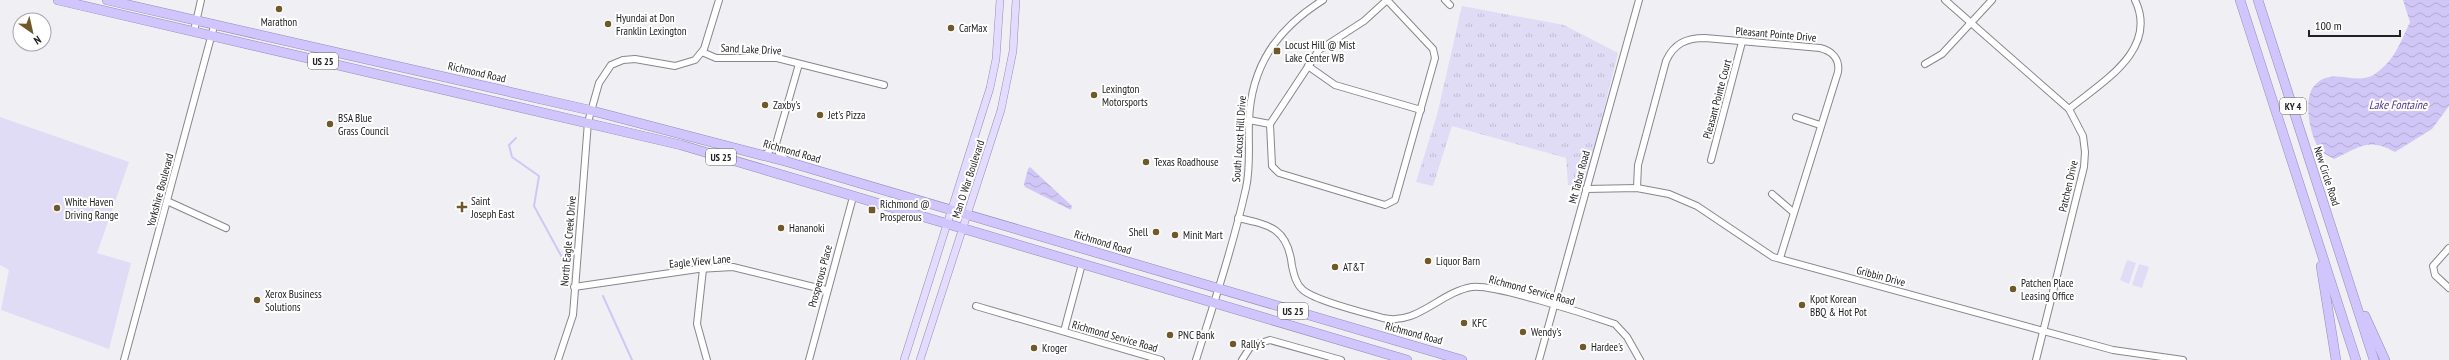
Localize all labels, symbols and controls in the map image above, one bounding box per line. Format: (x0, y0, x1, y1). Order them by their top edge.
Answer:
marker: Marathon (274, 4, 284, 14)
place label: Hyundai at Don Franklin Lexington (616, 11, 687, 38)
north arrow (12, 12, 52, 52)
scale bar (2309, 12, 2400, 38)
place label: Marathon (261, 15, 297, 29)
text: 100 m (2315, 18, 2342, 33)
marker: Hyundai at Don Franklin Lexington (603, 19, 613, 29)
place label: CarMax (959, 21, 988, 35)
marker: CarMax (946, 23, 956, 33)
street label: Pleasant Pointe Drive (1735, 23, 1817, 45)
text: N (31, 33, 44, 48)
place label: Locust Hill @ Mist Lake Center WB (1285, 38, 1355, 65)
street label: Sand Lake Drive (720, 40, 782, 58)
marker: Locust Hill @ Mist Lake Center WB (1272, 46, 1282, 56)
road number: US 25 (308, 53, 338, 69)
street label: Pleasant Pointe Court (1700, 58, 1734, 140)
street label: Richmond Road (447, 59, 508, 86)
place label: Lexington Motorsports (1102, 82, 1148, 109)
marker: Lexington Motorsports (1089, 90, 1099, 100)
street label: South Locust Hill Drive (1229, 95, 1249, 183)
water label: Lake Fontaine (2369, 97, 2428, 112)
place label: Zaxby's (773, 98, 801, 112)
road number: KY 4 (2280, 98, 2306, 114)
marker: Zaxby's (760, 100, 770, 110)
place label: Jet's Pizza (827, 108, 865, 122)
marker: Jet's Pizza (815, 110, 825, 120)
place label: BSA Blue Grass Council (338, 111, 389, 138)
marker: BSA Blue Grass Council (325, 119, 335, 129)
street label: Richmond Road (762, 136, 823, 166)
street label: Man O War Boulevard (949, 138, 987, 220)
street label: New Circle Road (2311, 145, 2343, 208)
road number: US 25 (706, 149, 736, 165)
street label: Mt Tabor Road (1565, 149, 1593, 205)
street label: Yorkshire Boulevard (144, 152, 177, 228)
place label: Texas Roadhouse (1154, 155, 1219, 169)
marker: Texas Roadhouse (1141, 157, 1151, 167)
street label: Patchen Drive (2055, 158, 2081, 213)
place label: Saint Joseph East (470, 194, 514, 221)
place label: White Haven Driving Range (65, 195, 119, 222)
street label: North Eagle Creek Drive (557, 195, 579, 287)
place label: Richmond @ Prosperous (880, 197, 930, 224)
marker: Saint Joseph East (456, 201, 468, 213)
marker: White Haven Driving Range (52, 203, 62, 213)
marker: Richmond @ Prosperous (867, 205, 877, 215)
place label: Hananoki (789, 221, 825, 235)
marker: Hananoki (776, 223, 786, 233)
place label: Shell (1129, 225, 1148, 239)
street label: Richmond Road (1073, 227, 1133, 257)
marker: Shell (1151, 227, 1161, 237)
place label: Minit Mart (1183, 228, 1223, 242)
marker: Minit Mart (1170, 230, 1180, 240)
street label: Prosperous Place (805, 243, 835, 309)
street label: Eagle View Lane (669, 251, 732, 271)
place label: Liquor Barn (1436, 254, 1480, 268)
marker: Liquor Barn (1423, 256, 1433, 266)
place label: AT&T (1343, 260, 1365, 274)
marker: AT&T (1330, 262, 1340, 272)
street label: Gribbin Drive (1855, 263, 1907, 289)
street label: Richmond Service Road (1487, 272, 1577, 308)
place label: Patchen Place Leasing Office (2021, 276, 2074, 303)
marker: Patchen Place Leasing Office (2008, 284, 2018, 294)
place label: Xerox Business Solutions (265, 287, 322, 314)
place label: Kpot Korean BBQ & Hot Pot (1810, 292, 1867, 319)
marker: Xerox Business Solutions (252, 295, 262, 305)
marker: Kpot Korean BBQ & Hot Pot (1797, 300, 1807, 310)
road number: US 25 (1278, 303, 1308, 319)
place label: KFC (1472, 316, 1487, 330)
street label: Richmond Service Road (1071, 317, 1160, 355)
marker: KFC (1459, 318, 1469, 328)
street label: Richmond Road (1384, 319, 1445, 347)
place label: Wendy's (1531, 325, 1562, 339)
marker: Wendy's (1518, 327, 1528, 337)
place label: PNC Bank (1178, 328, 1215, 342)
marker: PNC Bank (1165, 330, 1175, 340)
place label: Rally's (1241, 337, 1265, 351)
marker: Rally's (1228, 339, 1238, 349)
place label: Hardee's (1591, 340, 1623, 354)
place label: Kroger (1042, 341, 1067, 355)
marker: Hardee's (1578, 342, 1588, 352)
marker: Kroger (1029, 343, 1039, 353)

